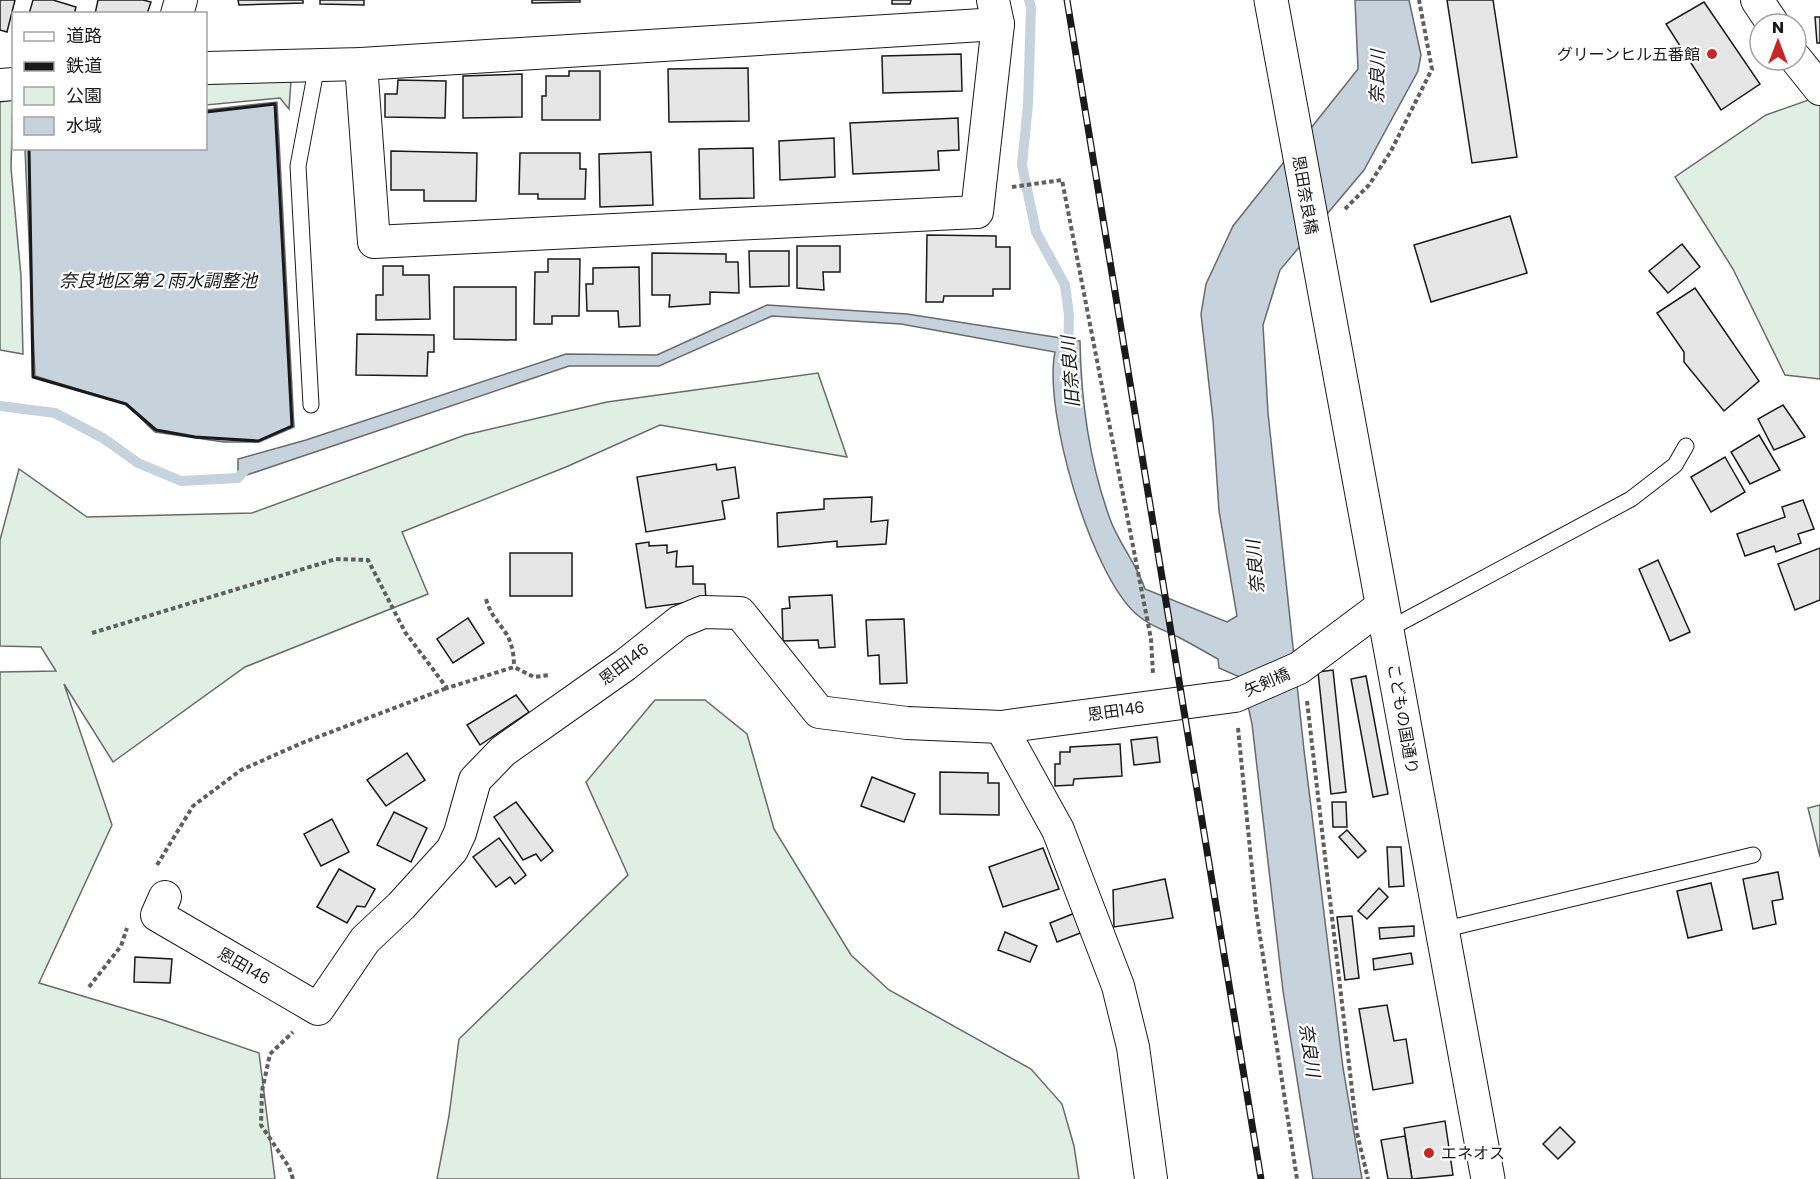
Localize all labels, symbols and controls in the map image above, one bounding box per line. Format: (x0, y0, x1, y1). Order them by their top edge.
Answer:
legend (12, 12, 207, 150)
north arrow (1748, 12, 1808, 72)
text: N (1772, 16, 1784, 39)
text: 道路 (66, 23, 102, 48)
place label: グリーンヒル五番館 (1557, 43, 1700, 66)
marker: グリーンヒル五番館 (1705, 47, 1719, 61)
water label: 奈良川 (1364, 48, 1390, 104)
text: 鉄道 (66, 53, 102, 78)
text: 公園 (66, 83, 102, 108)
text: 水域 (66, 113, 102, 138)
street label: 恩田奈良橋 (1287, 154, 1323, 236)
water label: 奈良地区第２雨水調整池 (59, 268, 259, 293)
water label: 旧奈良川 (1055, 333, 1085, 409)
water label: 奈良川 (1240, 537, 1270, 595)
street label: 恩田146 (594, 638, 654, 690)
street label: 矢剣橋 (1240, 662, 1294, 702)
street label: こどもの国通り (1382, 662, 1424, 776)
street label: 恩田146 (1086, 696, 1146, 726)
street label: 恩田146 (213, 942, 275, 990)
water label: 奈良川 (1294, 1022, 1326, 1080)
place label: エネオス (1441, 1142, 1505, 1165)
marker: エネオス (1422, 1146, 1436, 1160)

